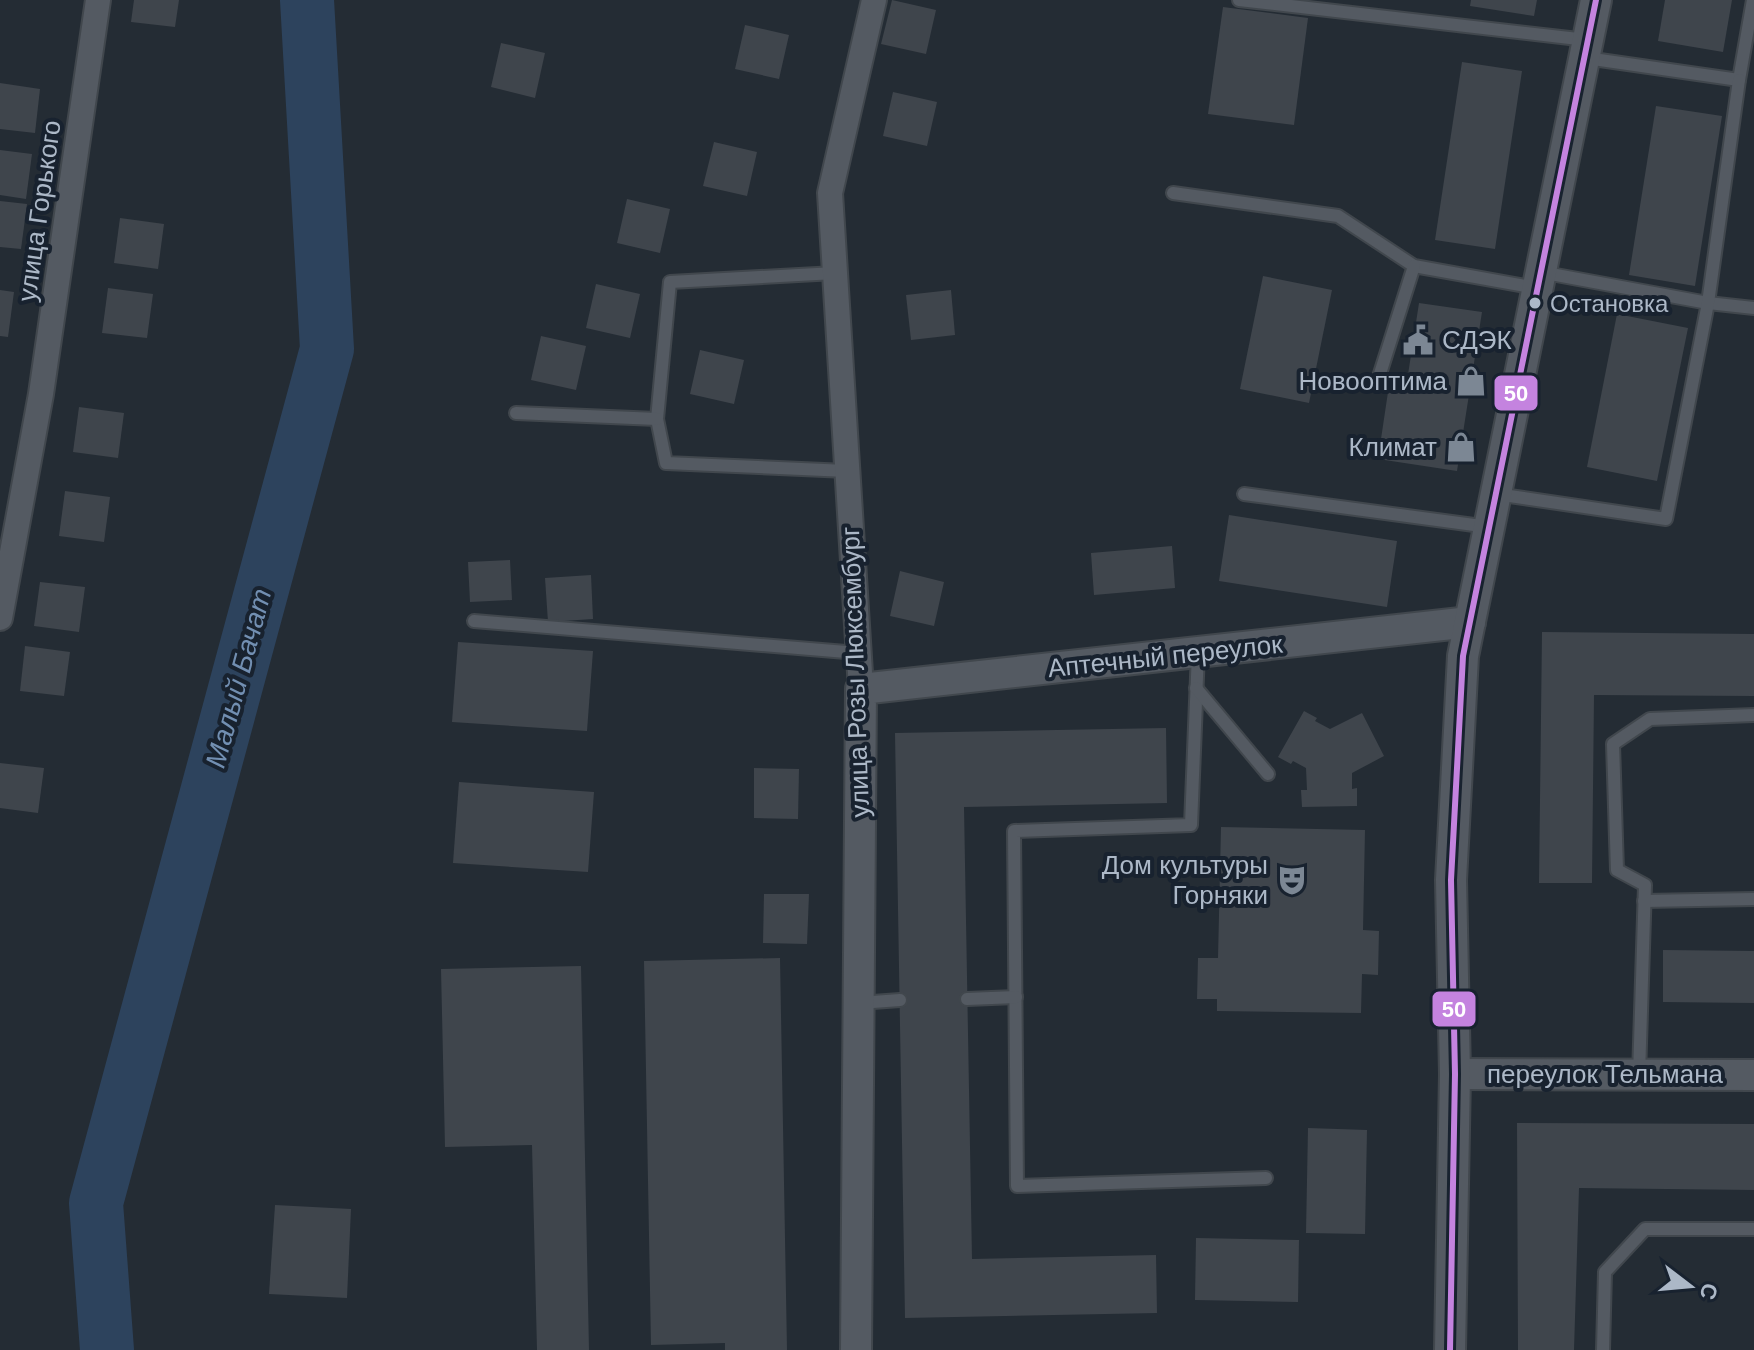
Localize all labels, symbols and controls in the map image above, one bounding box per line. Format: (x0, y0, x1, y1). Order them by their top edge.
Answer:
street label: улица Горького (11, 118, 67, 304)
place label: Остановка (1550, 290, 1669, 317)
marker: Остановка (1527, 295, 1543, 311)
public building icon: СДЭК (1401, 323, 1435, 357)
place label: СДЭК (1442, 325, 1512, 355)
shop icon: Новооптима (1454, 364, 1488, 398)
place label: Новооптима (1298, 366, 1448, 396)
line badge: 50 (1493, 374, 1539, 412)
text: 50 (1504, 381, 1528, 406)
shop icon: Климат (1444, 430, 1478, 464)
place label: Климат (1348, 432, 1437, 462)
street label: улица Розы Люксембург (835, 526, 875, 818)
water label: Малый Бачат (200, 585, 277, 771)
street label: Аптечный переулок (1046, 629, 1284, 683)
place label: Дом культуры Горняки (1102, 850, 1268, 910)
theatre icon: Дом культуры Горняки (1275, 863, 1309, 897)
line badge: 50 (1431, 990, 1477, 1028)
text: 50 (1442, 997, 1466, 1022)
street label: переулок Тельмана (1487, 1059, 1724, 1089)
north arrow (1650, 1246, 1730, 1326)
text: С (1695, 1280, 1723, 1303)

